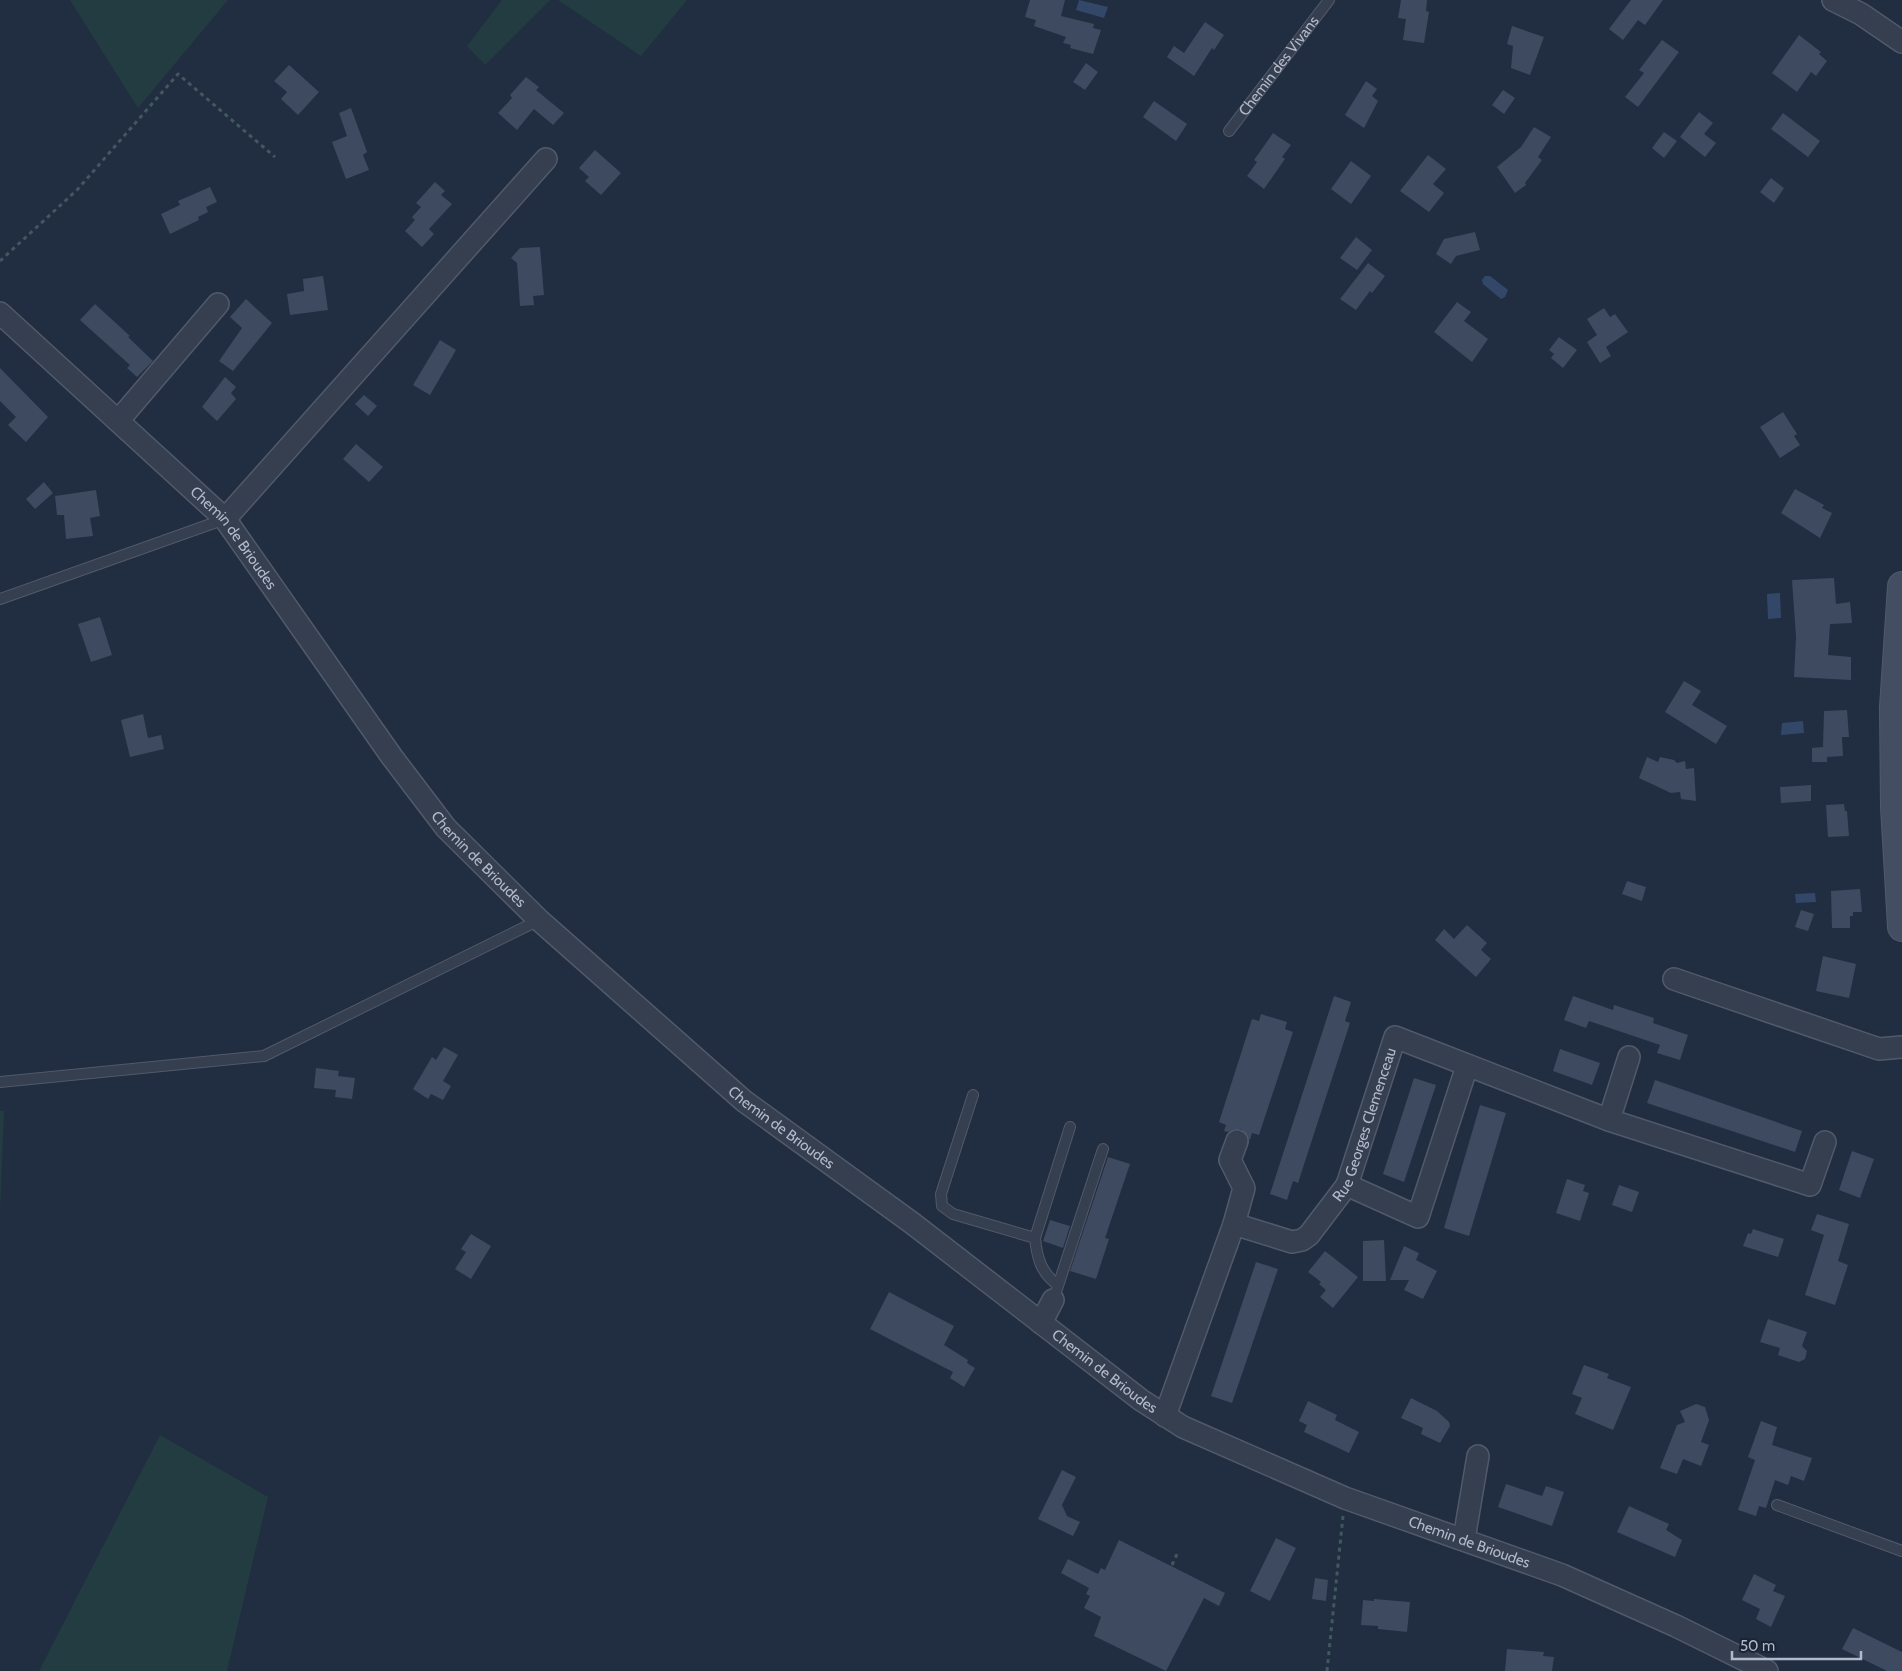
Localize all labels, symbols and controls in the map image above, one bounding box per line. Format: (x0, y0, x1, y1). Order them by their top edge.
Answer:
street label: Chemin des Vivans (1235, 12, 1323, 119)
street label: Chemin de Brioudes (187, 483, 281, 593)
street label: Chemin de Brioudes (427, 808, 530, 911)
street label: Rue Georges Clemenceau (1329, 1045, 1400, 1205)
street label: Chemin de Brioudes (724, 1082, 838, 1173)
street label: Chemin de Brioudes (1048, 1325, 1161, 1417)
street label: Chemin de Brioudes (1406, 1512, 1532, 1572)
scale bar (1732, 1628, 1861, 1660)
text: 50 m (1740, 1637, 1775, 1655)

